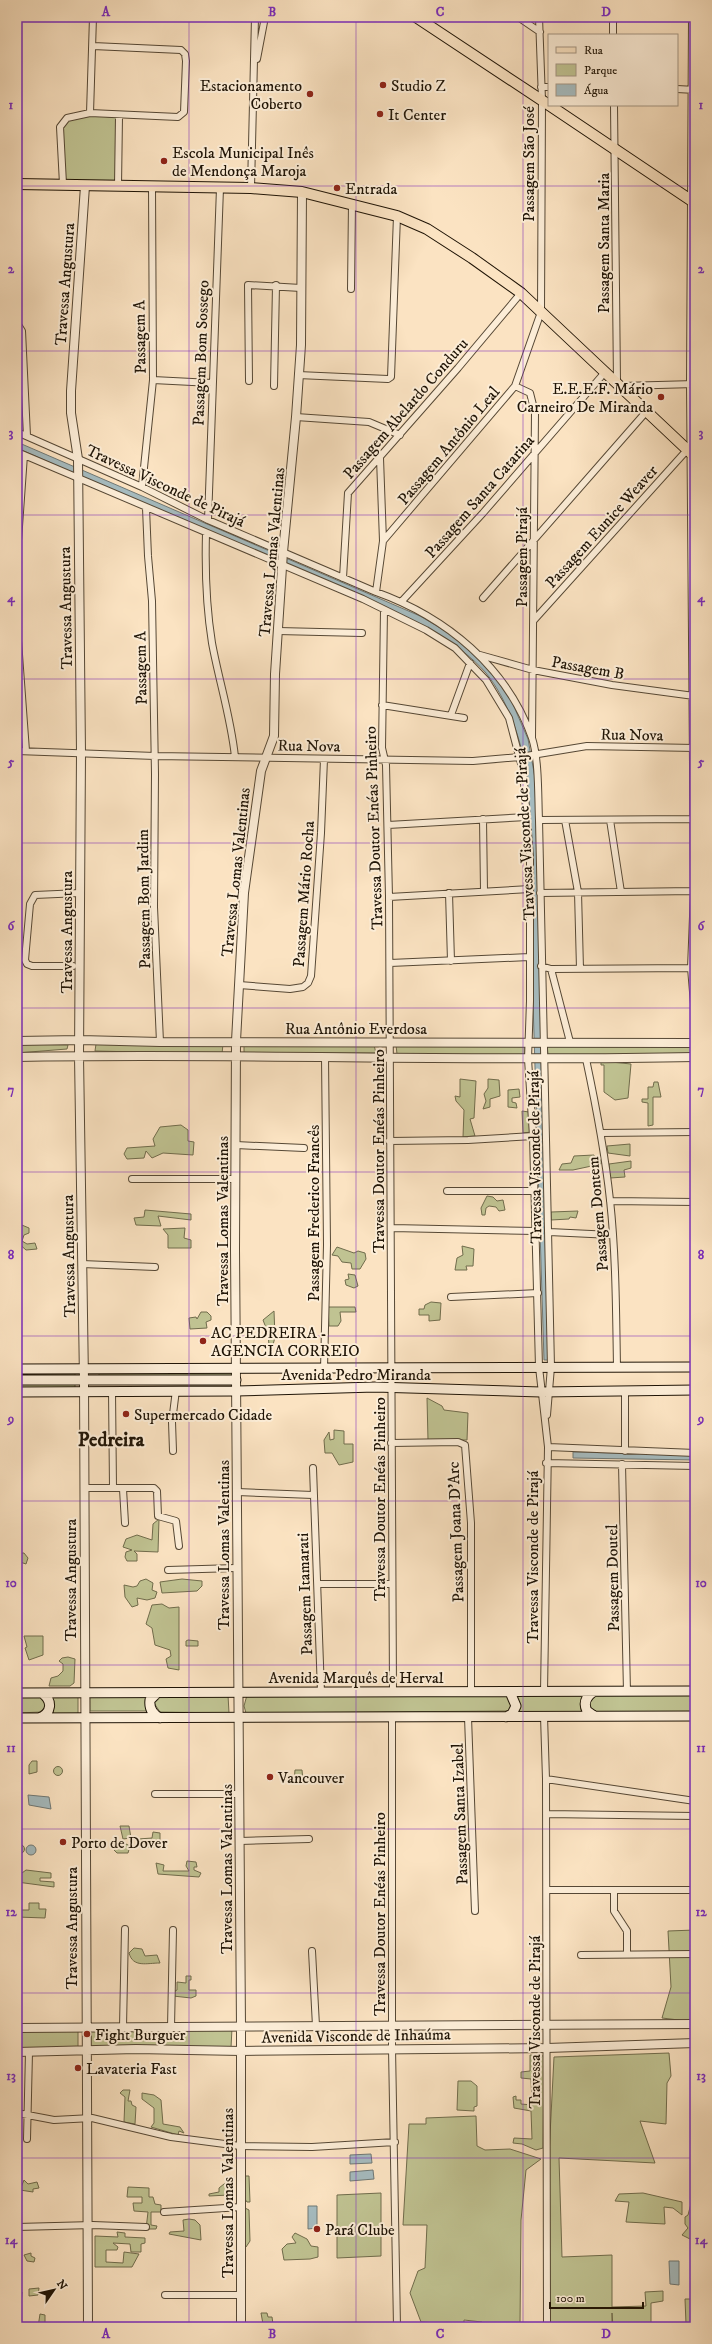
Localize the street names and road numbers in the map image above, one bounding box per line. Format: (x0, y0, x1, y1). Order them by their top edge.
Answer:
street label: Passagem São José (519, 106, 539, 222)
street label: Passagem Santa Maria (594, 173, 614, 313)
street label: Travessa Angustura (51, 222, 79, 346)
street label: Passagem Bom Sossego (188, 280, 214, 426)
street label: Passagem A (129, 299, 151, 374)
street label: Passagem Abelardo Conduru (339, 334, 473, 483)
street label: Passagem Antônio Leal (393, 382, 504, 509)
street label: Passagem Santa Catarina (421, 431, 539, 562)
street label: Travessa Visconde de Pirajá (83, 440, 248, 532)
street label: Passagem Eunice Weaver (541, 461, 662, 592)
street label: Travessa Lomas Valentinas (255, 467, 289, 638)
street label: Passagem Pirajá (512, 507, 532, 607)
street label: Travessa Angustura (55, 546, 77, 670)
street label: Passagem A (130, 630, 152, 705)
street label: Passagem B (550, 652, 626, 684)
street label: Rua Nova (600, 724, 664, 746)
street label: Travessa Doutor Enéas Pinheiro (360, 726, 388, 930)
street label: Rua Nova (277, 735, 341, 757)
street label: Travessa Visconde de Pirajá (510, 747, 540, 921)
street label: Travessa Lomas Valentinas (217, 787, 255, 958)
street label: Passagem Mário Rocha (289, 820, 319, 968)
street label: Passagem Bom Jardim (133, 829, 155, 969)
street label: Travessa Angustura (57, 870, 77, 993)
street label: Rua Antônio Everdosa (285, 1019, 427, 1039)
street label: Travessa Doutor Enéas Pinheiro (369, 1049, 389, 1253)
street label: Travessa Visconde de Pirajá (523, 1070, 547, 1244)
street label: Passagem Frederico Francês (304, 1125, 324, 1301)
street label: Travessa Lomas Valentinas (213, 1136, 233, 1306)
street label: Passagem Dontem (583, 1156, 613, 1272)
street label: Travessa Angustura (58, 1194, 80, 1318)
street label: Avenida Pedro Miranda (281, 1365, 431, 1385)
street label: Travessa Doutor Enéas Pinheiro (370, 1397, 390, 1601)
street label: Travessa Lomas Valentinas (214, 1460, 234, 1630)
street label: Passagem Joana D'Arc (444, 1461, 468, 1603)
street label: Travessa Visconde de Pirajá (523, 1470, 543, 1644)
street label: Travessa Angustura (61, 1518, 81, 1641)
street label: Passagem Doutel (602, 1524, 624, 1632)
street label: Passagem Itamarati (293, 1532, 317, 1656)
street label: Avenida Marquês de Herval (268, 1668, 444, 1688)
street label: Passagem Santa Izabel (448, 1743, 472, 1885)
street label: Travessa Lomas Valentinas (217, 1784, 237, 1954)
street label: Travessa Doutor Enéas Pinheiro (370, 1812, 390, 2016)
street label: Travessa Angustura (62, 1866, 82, 1989)
street label: Travessa Visconde de Pirajá (525, 1935, 545, 2109)
street label: Avenida Visconde de Inhaúma (261, 2024, 451, 2048)
street label: Travessa Lomas Valentinas (218, 2108, 238, 2278)

